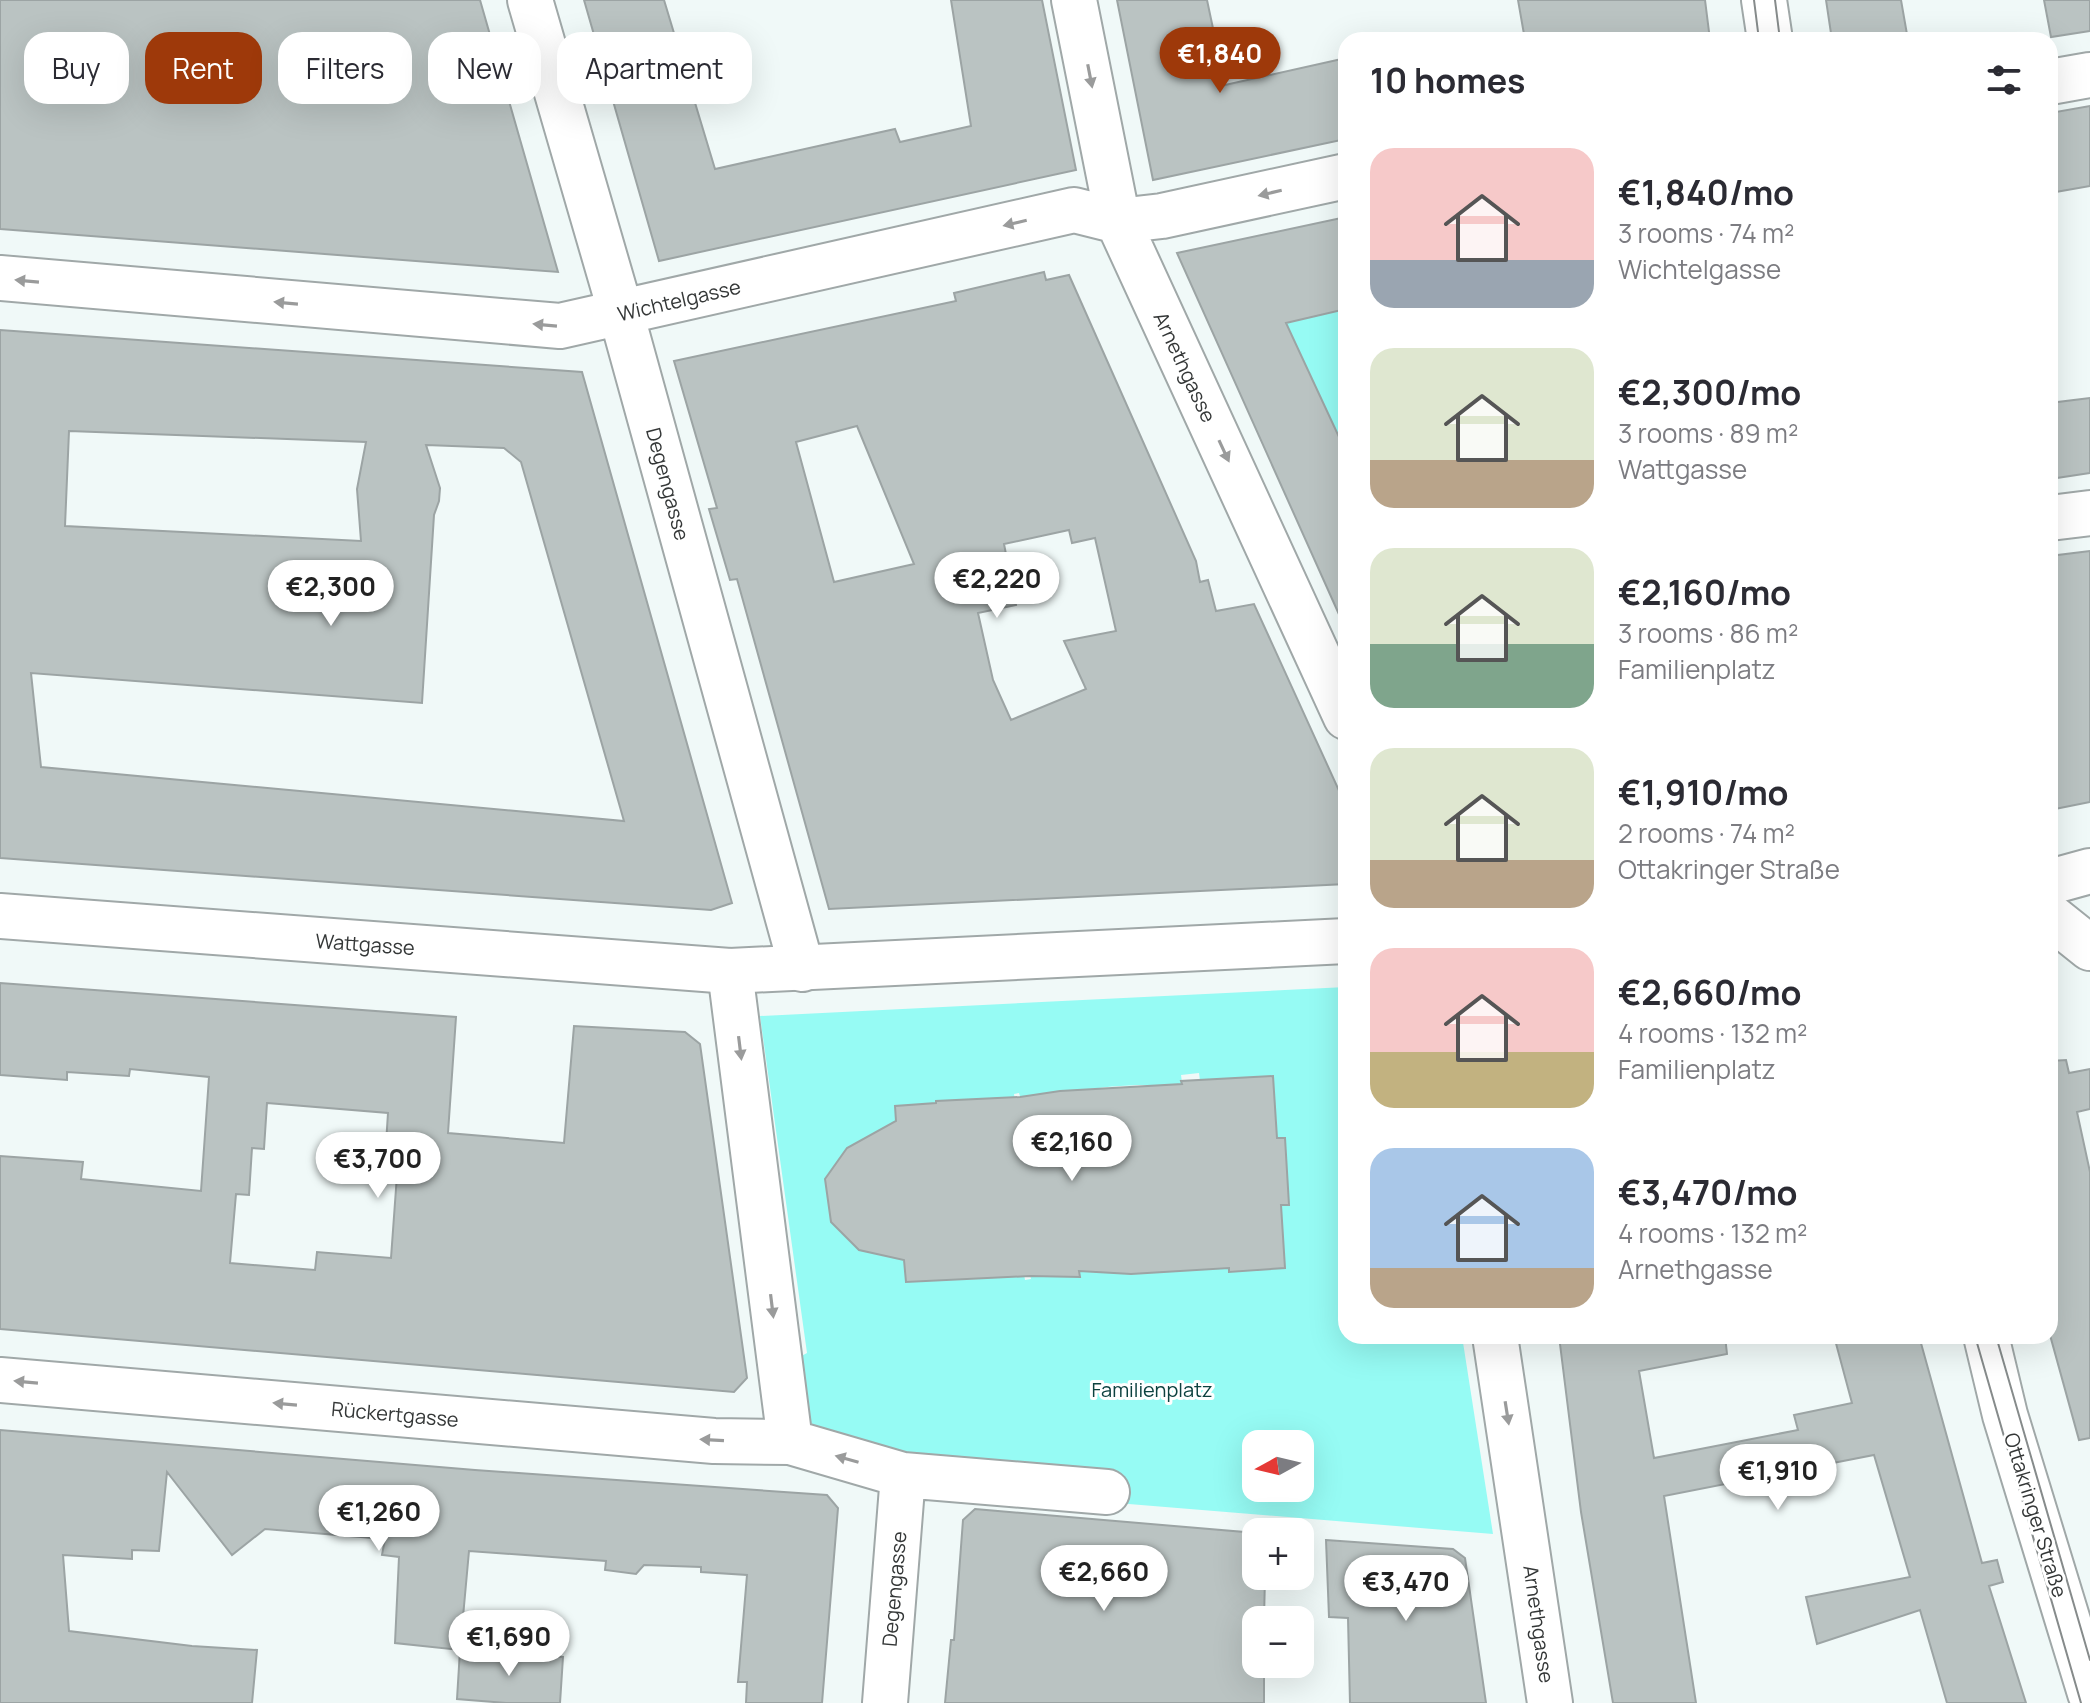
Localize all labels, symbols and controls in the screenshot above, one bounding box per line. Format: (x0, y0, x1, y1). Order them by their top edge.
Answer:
pin: €1,840 (1155, 27, 1285, 95)
chip: Buy (24, 32, 129, 104)
chip: Rent (145, 32, 262, 104)
chip: Filters (278, 32, 412, 104)
chip: New (428, 32, 541, 104)
chip: Apartment (557, 32, 752, 104)
text: €1,840 (1178, 35, 1262, 71)
text: 10 homes (1370, 57, 1526, 103)
icon: filters (1982, 58, 2026, 102)
one-way arrow (1084, 64, 1096, 89)
text: €1,840/mo (1618, 169, 1794, 215)
icon: home (1434, 180, 1530, 276)
one-way arrow (1257, 187, 1282, 199)
text: 3 rooms · 74 m² (1618, 215, 1794, 251)
one-way arrow (1003, 218, 1028, 230)
text: Wichtelgasse (1618, 251, 1781, 287)
street label: Wichtelgasse (615, 273, 743, 327)
one-way arrow (14, 274, 39, 287)
one-way arrow (273, 296, 298, 309)
street label: Arnethgasse (1148, 307, 1222, 427)
one-way arrow (532, 318, 557, 331)
text: €2,300/mo (1618, 369, 1801, 415)
icon: home (1434, 380, 1530, 476)
text: 3 rooms · 89 m² (1618, 415, 1798, 451)
street label: Degengasse (640, 425, 696, 543)
one-way arrow (1217, 439, 1231, 462)
text: Wattgasse (1618, 451, 1747, 487)
pin: €2,220 (932, 552, 1062, 620)
pin: €2,300 (266, 560, 396, 628)
text: €2,220 (952, 560, 1042, 596)
text: €2,300 (286, 568, 376, 604)
text: €2,160/mo (1618, 569, 1791, 615)
icon: home (1434, 580, 1530, 676)
text: 3 rooms · 86 m² (1618, 615, 1798, 651)
text: Familienplatz (1618, 651, 1776, 687)
text: €1,910/mo (1618, 769, 1788, 815)
icon: home (1434, 780, 1530, 876)
text: 2 rooms · 74 m² (1618, 815, 1795, 851)
text: Ottakringer Straße (1618, 851, 1840, 887)
street label: Wattgasse (314, 927, 416, 961)
text: €2,660/mo (1618, 969, 1801, 1015)
icon: home (1434, 980, 1530, 1076)
text: 4 rooms · 132 m² (1618, 1015, 1807, 1051)
one-way arrow (733, 1036, 746, 1061)
text: Familienplatz (1618, 1051, 1776, 1087)
pin: €2,160 (1007, 1115, 1137, 1183)
text: €2,160 (1031, 1123, 1113, 1159)
pin: €3,700 (313, 1132, 443, 1200)
text: €3,700 (334, 1140, 422, 1176)
text: €3,470/mo (1618, 1169, 1798, 1215)
icon: home (1434, 1180, 1530, 1276)
text: 4 rooms · 132 m² (1618, 1215, 1807, 1251)
text: Arnethgasse (1618, 1251, 1773, 1287)
one-way arrow (766, 1294, 779, 1319)
one-way arrow (13, 1376, 38, 1389)
park label: Familienplatz (1091, 1376, 1213, 1403)
street label: Rückertgasse (330, 1395, 460, 1433)
one-way arrow (273, 1398, 298, 1411)
one-way arrow (1501, 1401, 1514, 1426)
street label: Ottakringer Straße (1998, 1429, 2074, 1601)
north arrow (1242, 1430, 1314, 1502)
map controls (1242, 1430, 1314, 1678)
one-way arrow (699, 1434, 724, 1447)
pin: €1,910 (1713, 1444, 1843, 1512)
one-way arrow (834, 1452, 858, 1465)
text: €1,910 (1738, 1452, 1818, 1488)
pin: €1,260 (314, 1485, 444, 1553)
text: €1,260 (337, 1493, 421, 1529)
button: + (1242, 1518, 1314, 1590)
street label: Degengasse (876, 1530, 912, 1648)
pin: €2,660 (1039, 1545, 1169, 1613)
text: €2,660 (1059, 1553, 1149, 1589)
pin: €3,470 (1341, 1555, 1471, 1623)
text: €3,470 (1362, 1563, 1450, 1599)
street label: Arnethgasse (1517, 1563, 1561, 1685)
button: − (1242, 1606, 1314, 1678)
pin: €1,690 (444, 1610, 574, 1678)
text: €1,690 (467, 1618, 551, 1654)

